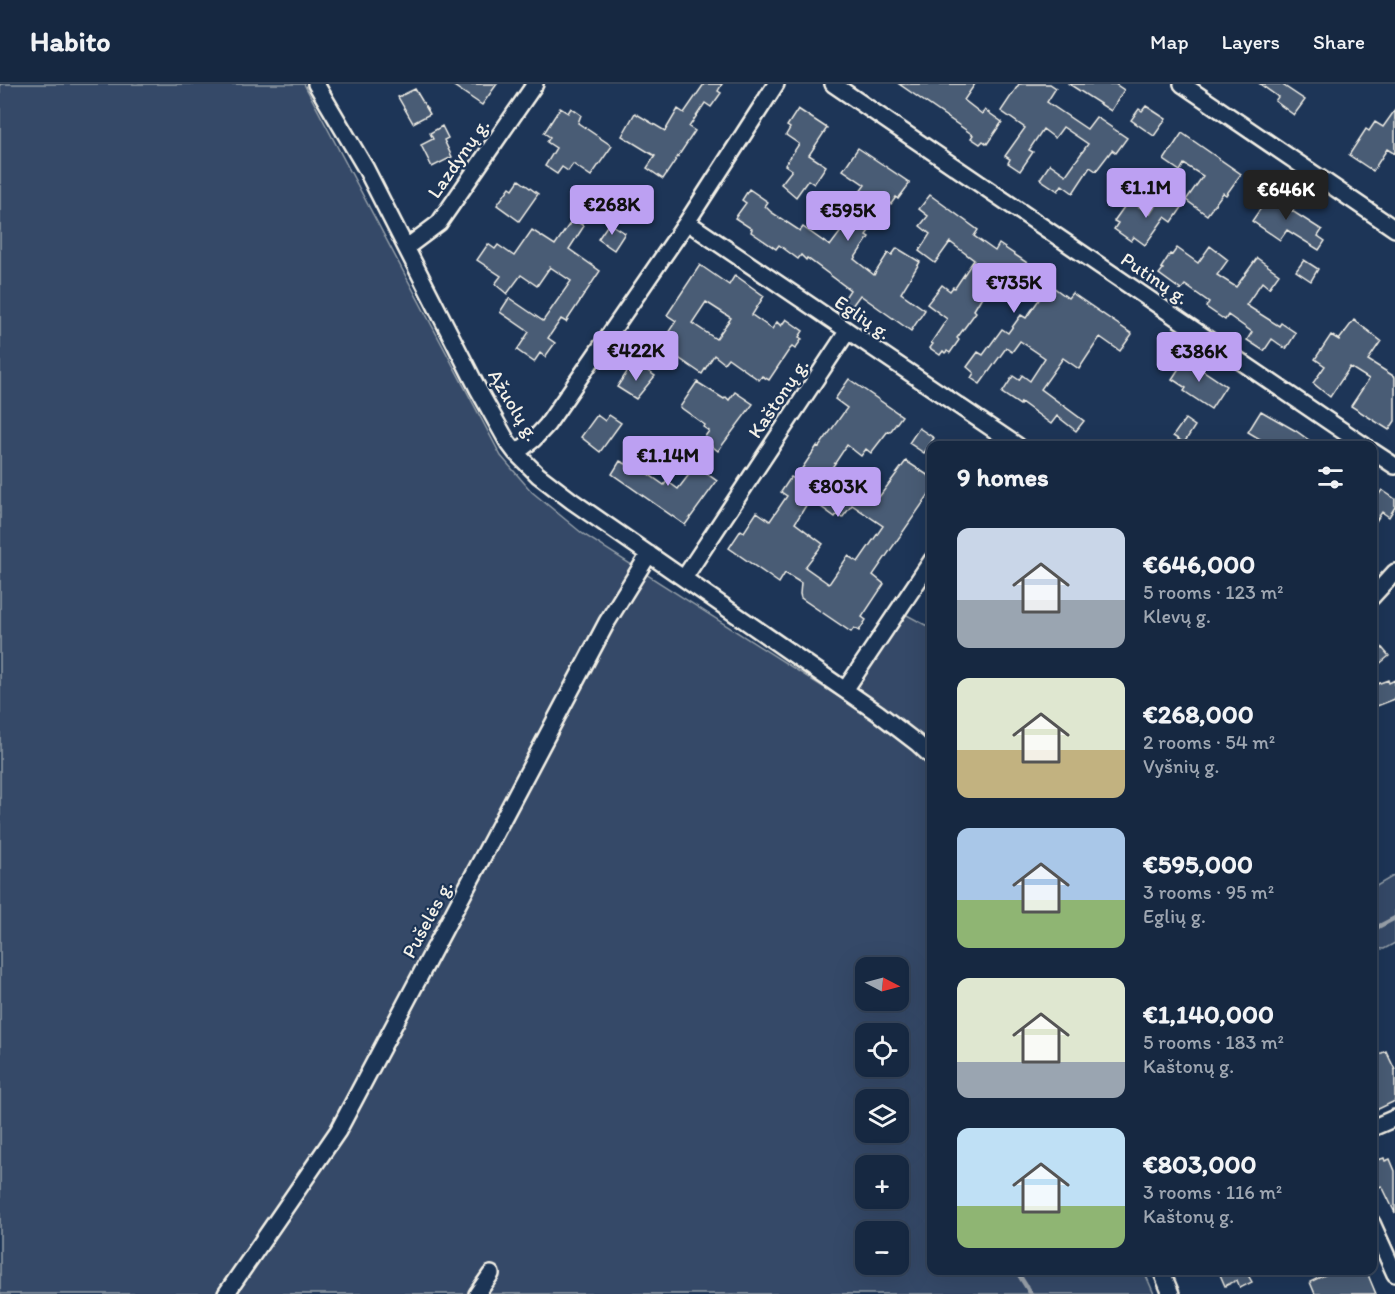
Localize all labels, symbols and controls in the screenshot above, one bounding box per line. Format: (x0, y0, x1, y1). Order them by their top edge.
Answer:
text: Habito (30, 24, 110, 58)
text: Map (1150, 29, 1189, 54)
text: Layers (1222, 29, 1280, 54)
text: Share (1313, 29, 1365, 54)
street label: Lazdynų g. (422, 113, 494, 203)
pin: €1.1M (1104, 168, 1188, 219)
pin: €646K (1244, 170, 1328, 221)
text: €1.1M (1121, 175, 1171, 199)
text: €646K (1257, 177, 1315, 201)
pin: €268K (570, 185, 654, 236)
pin: €595K (806, 191, 890, 242)
text: €268K (584, 192, 640, 216)
text: €595K (820, 198, 876, 222)
street label: Putinų g. (1117, 247, 1193, 309)
pin: €735K (972, 263, 1056, 314)
text: €735K (986, 270, 1042, 294)
street label: Eglių g. (830, 289, 896, 345)
pin: €422K (594, 331, 678, 382)
pin: €386K (1157, 332, 1241, 383)
text: €422K (607, 338, 665, 362)
text: €386K (1171, 339, 1227, 363)
street label: Kaštonų g. (743, 353, 813, 443)
street label: Ąžuolų g. (483, 365, 545, 445)
pin: €1.14M (619, 436, 717, 487)
text: €1.14M (637, 443, 699, 467)
text: 9 homes (957, 461, 1049, 493)
icon: filters (1314, 461, 1347, 494)
pin: €803K (796, 467, 880, 518)
text: €803K (809, 474, 867, 498)
text: €646,000 (1143, 548, 1255, 580)
icon: home (1005, 552, 1077, 624)
text: 5 rooms · 123 m² (1143, 580, 1284, 604)
text: Klevų g. (1143, 604, 1211, 628)
text: €268,000 (1143, 698, 1254, 730)
icon: home (1005, 702, 1077, 774)
text: 2 rooms · 54 m² (1143, 730, 1275, 754)
text: Vyšnių g. (1143, 754, 1219, 778)
text: €595,000 (1143, 848, 1253, 880)
icon: home (1005, 852, 1077, 924)
street label: Pušelės g. (397, 876, 457, 962)
text: 3 rooms · 95 m² (1143, 880, 1274, 904)
text: Eglių g. (1143, 904, 1206, 928)
north arrow (855, 957, 909, 1011)
map controls (855, 957, 909, 1275)
text: €1,140,000 (1143, 998, 1274, 1030)
icon: home (1005, 1002, 1077, 1074)
button: locate (855, 1023, 909, 1077)
text: 5 rooms · 183 m² (1143, 1030, 1284, 1054)
text: Kaštonų g. (1143, 1054, 1234, 1078)
button: layers (855, 1089, 909, 1143)
text: €803,000 (1143, 1148, 1257, 1180)
icon: home (1005, 1152, 1077, 1224)
button: + (855, 1155, 909, 1209)
text: 3 rooms · 116 m² (1143, 1180, 1282, 1204)
text: Kaštonų g. (1143, 1204, 1234, 1228)
button: − (855, 1221, 909, 1275)

